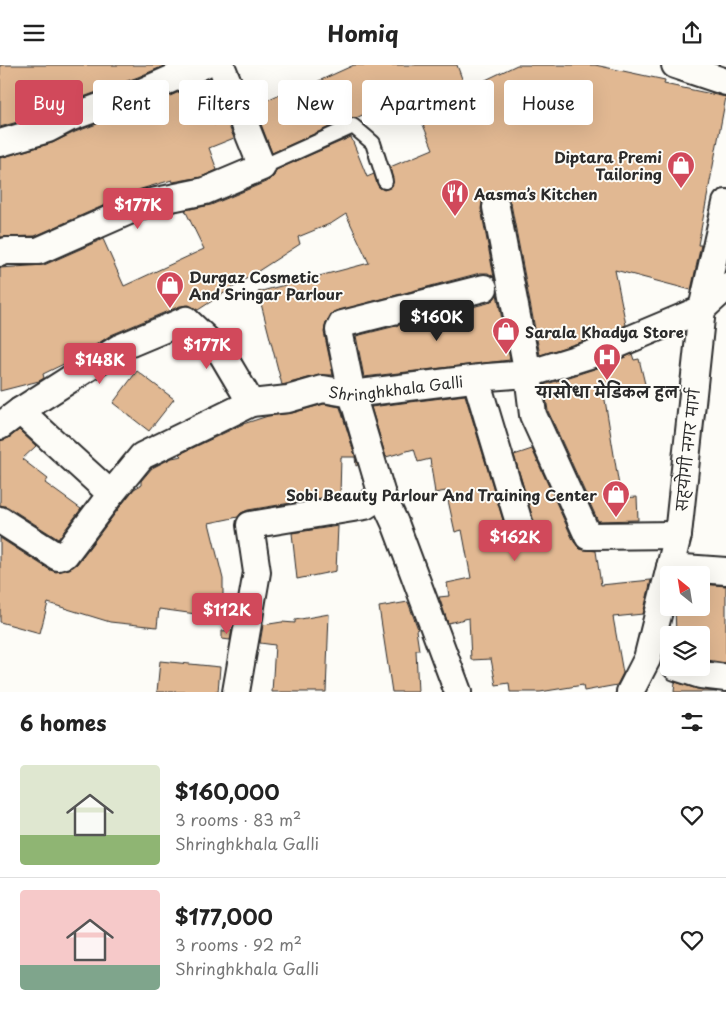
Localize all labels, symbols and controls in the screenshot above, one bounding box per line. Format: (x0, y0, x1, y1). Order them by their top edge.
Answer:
text: Homiq (328, 16, 398, 49)
icon: menu (20, 19, 48, 47)
icon: share (678, 19, 706, 47)
chip: Buy (15, 80, 83, 125)
chip: Rent (93, 80, 169, 125)
chip: Filters (179, 80, 268, 125)
chip: New (278, 80, 352, 125)
chip: Apartment (362, 80, 494, 125)
chip: House (504, 80, 593, 125)
place label: Diptara Premi Tailoring (554, 145, 662, 185)
shop icon: Diptara Premi Tailoring (666, 150, 696, 189)
restaurant icon: Aasma’s Kitchen (440, 178, 470, 217)
place label: Aasma’s Kitchen (473, 182, 598, 205)
pin: $177K (103, 187, 173, 230)
text: $177K (114, 192, 162, 216)
place label: Durgaz Cosmetic And Sringar Parlour (189, 265, 343, 305)
shop icon: Durgaz Cosmetic And Sringar Parlour (155, 270, 185, 309)
pin: $160K (402, 299, 472, 342)
text: $160K (411, 304, 463, 328)
shop icon: Sarala Khadya Store (491, 316, 521, 355)
place label: Sarala Khadya Store (525, 320, 684, 343)
pin: $177K (172, 327, 242, 370)
text: $177K (183, 332, 231, 356)
hospital icon: यासोधा मेडिकल हल (592, 342, 622, 381)
pin: $148K (65, 343, 135, 385)
text: $148K (75, 347, 125, 371)
street label: Shringhkhala Galli (327, 369, 464, 406)
place label: यासोधा मेडिकल हल (534, 380, 680, 403)
street label: सहयोगी नगर मार्ग (669, 387, 705, 513)
shop icon: Sobi Beauty Parlour And Training Center (601, 479, 631, 518)
place label: Sobi Beauty Parlour And Training Center (286, 483, 597, 506)
pin: $162K (480, 519, 550, 562)
text: $162K (490, 524, 540, 548)
north arrow (660, 566, 710, 616)
map controls (660, 566, 710, 676)
pin: $112K (192, 593, 262, 635)
text: $112K (203, 597, 251, 621)
button: layers (660, 626, 710, 676)
text: 6 homes (20, 706, 106, 738)
icon: filters (678, 708, 706, 736)
text: $160,000 (175, 775, 279, 807)
icon: home (60, 785, 120, 845)
icon: heart (678, 801, 706, 829)
text: 3 rooms · 83 m² (175, 807, 301, 831)
text: Shringhkhala Galli (175, 831, 319, 855)
text: $177,000 (175, 900, 273, 932)
icon: home (60, 910, 120, 970)
icon: heart (678, 926, 706, 954)
text: 3 rooms · 92 m² (175, 932, 302, 956)
text: Shringhkhala Galli (175, 956, 319, 980)

